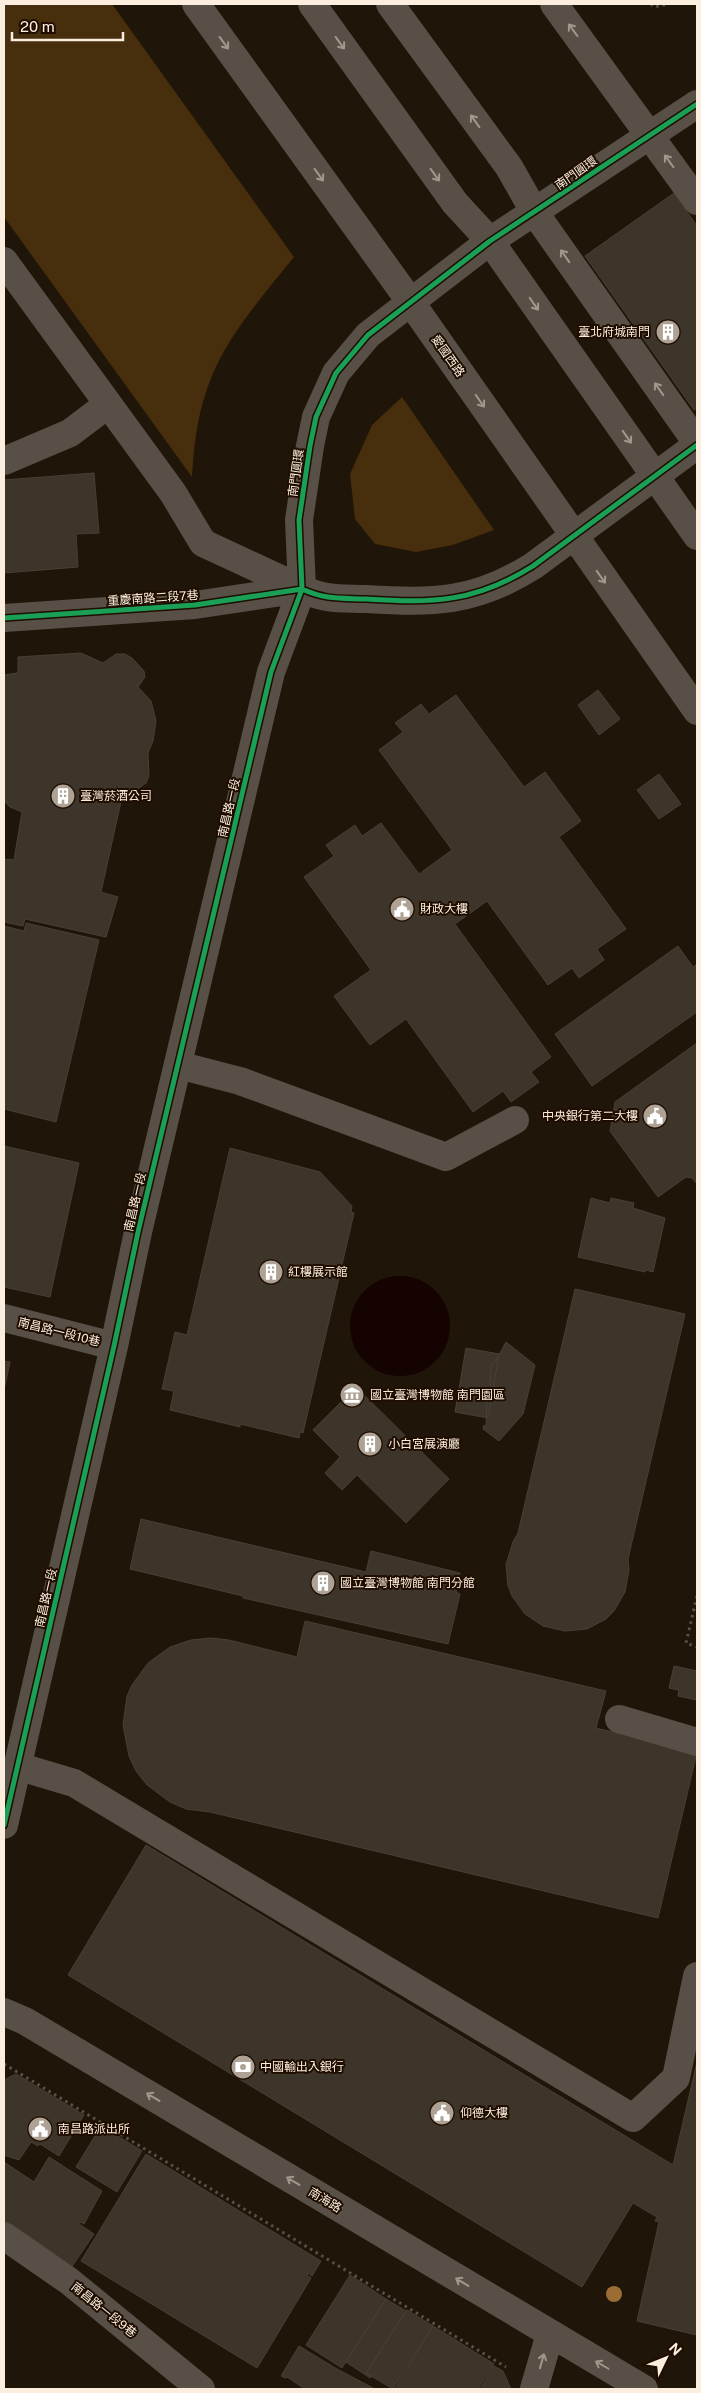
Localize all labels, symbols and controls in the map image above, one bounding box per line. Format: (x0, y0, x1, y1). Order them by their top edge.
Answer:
scale bar (12, 10, 124, 42)
text: 20 m (20, 18, 55, 35)
one-way arrow (568, 23, 578, 37)
one-way arrow (219, 36, 229, 50)
one-way arrow (335, 36, 345, 50)
one-way arrow (470, 115, 481, 128)
street label: 南門圓環 (552, 153, 600, 193)
one-way arrow (663, 155, 674, 168)
one-way arrow (313, 168, 324, 182)
one-way arrow (430, 168, 440, 182)
one-way arrow (560, 249, 570, 263)
one-way arrow (529, 297, 539, 311)
building icon: 臺北府城南門 (655, 319, 681, 345)
place label: 臺北府城南門 (578, 325, 650, 339)
street label: 愛國西路 (428, 332, 468, 380)
one-way arrow (654, 382, 664, 396)
one-way arrow (475, 394, 485, 408)
one-way arrow (622, 430, 632, 444)
street label: 南門圓環 (286, 448, 306, 498)
one-way arrow (596, 570, 606, 584)
street label: 重慶南路二段7巷 (107, 588, 199, 608)
street label: 南昌路一段 (215, 777, 243, 839)
building icon: 臺灣菸酒公司 (50, 783, 76, 809)
place label: 臺灣菸酒公司 (80, 789, 152, 803)
public building icon: 財政大樓 (389, 896, 415, 922)
place label: 財政大樓 (420, 902, 468, 916)
public building icon: 中央銀行第二大樓 (642, 1103, 668, 1129)
place label: 中央銀行第二大樓 (542, 1109, 638, 1123)
street label: 南昌路一段 (121, 1171, 149, 1233)
building icon: 紅樓展示館 (258, 1259, 284, 1285)
place label: 紅樓展示館 (288, 1265, 348, 1279)
street label: 南昌路一段10巷 (16, 1315, 102, 1349)
museum icon: 國立臺灣博物館 南門園區 (339, 1382, 365, 1408)
place label: 國立臺灣博物館 南門園區 (370, 1388, 505, 1402)
building icon: 小白宮展演廳 (357, 1431, 383, 1457)
place label: 小白宮展演廳 (388, 1437, 460, 1451)
street label: 南昌路一段 (32, 1567, 60, 1629)
building icon: 國立臺灣博物館 南門分館 (310, 1570, 336, 1596)
place label: 國立臺灣博物館 南門分館 (340, 1576, 475, 1590)
bank icon: 中國輸出入銀行 (230, 2054, 256, 2080)
place label: 中國輸出入銀行 (260, 2060, 344, 2074)
one-way arrow (147, 2092, 161, 2102)
public building icon: 仰德大樓 (429, 2100, 455, 2126)
place label: 仰德大樓 (460, 2106, 508, 2120)
public building icon: 南昌路派出所 (27, 2116, 53, 2142)
place label: 南昌路派出所 (58, 2122, 130, 2136)
one-way arrow (286, 2175, 300, 2185)
street label: 南海路 (306, 2185, 344, 2215)
one-way arrow (456, 2276, 470, 2286)
street label: 南昌路一段9巷 (69, 2280, 139, 2340)
north arrow (641, 2333, 691, 2383)
text: N (666, 2340, 685, 2359)
one-way arrow (537, 2354, 547, 2370)
one-way arrow (596, 2359, 610, 2369)

